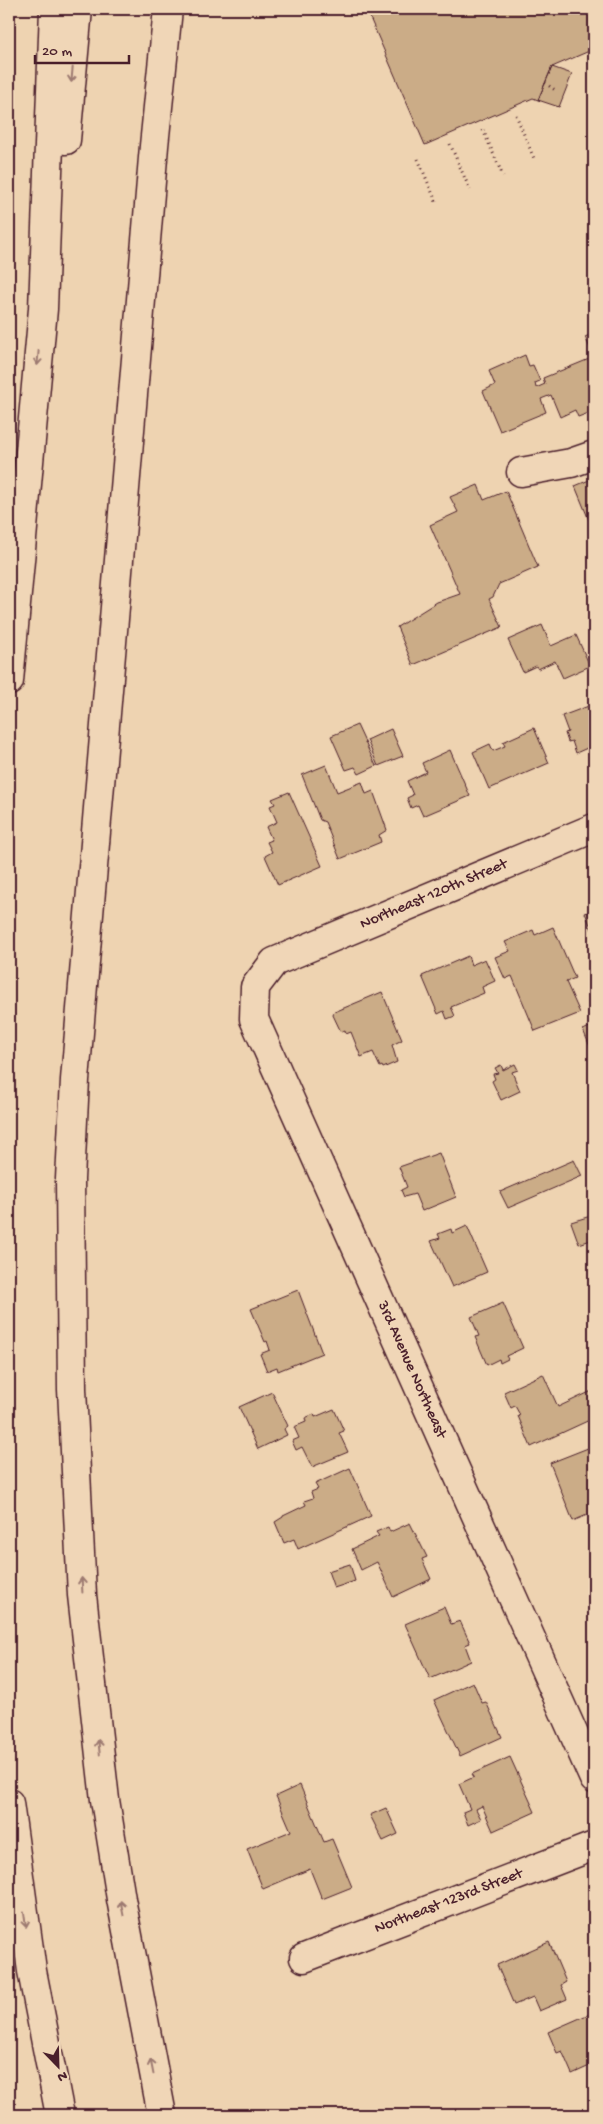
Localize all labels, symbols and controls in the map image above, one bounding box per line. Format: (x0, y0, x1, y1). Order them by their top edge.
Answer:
scale bar (35, 32, 129, 64)
text: 20 m (42, 43, 72, 61)
one-way arrow (67, 66, 77, 82)
one-way arrow (33, 350, 43, 366)
street label: Northeast 120th Street (358, 855, 512, 935)
street label: 3rd Avenue Northeast (372, 1298, 450, 1443)
one-way arrow (77, 1578, 86, 1594)
one-way arrow (94, 1739, 104, 1755)
street label: Northeast 123rd Street (372, 1864, 527, 1939)
one-way arrow (117, 1900, 127, 1916)
one-way arrow (21, 1912, 31, 1928)
north arrow (32, 2042, 82, 2092)
one-way arrow (147, 2060, 157, 2076)
text: N (55, 2066, 70, 2085)

